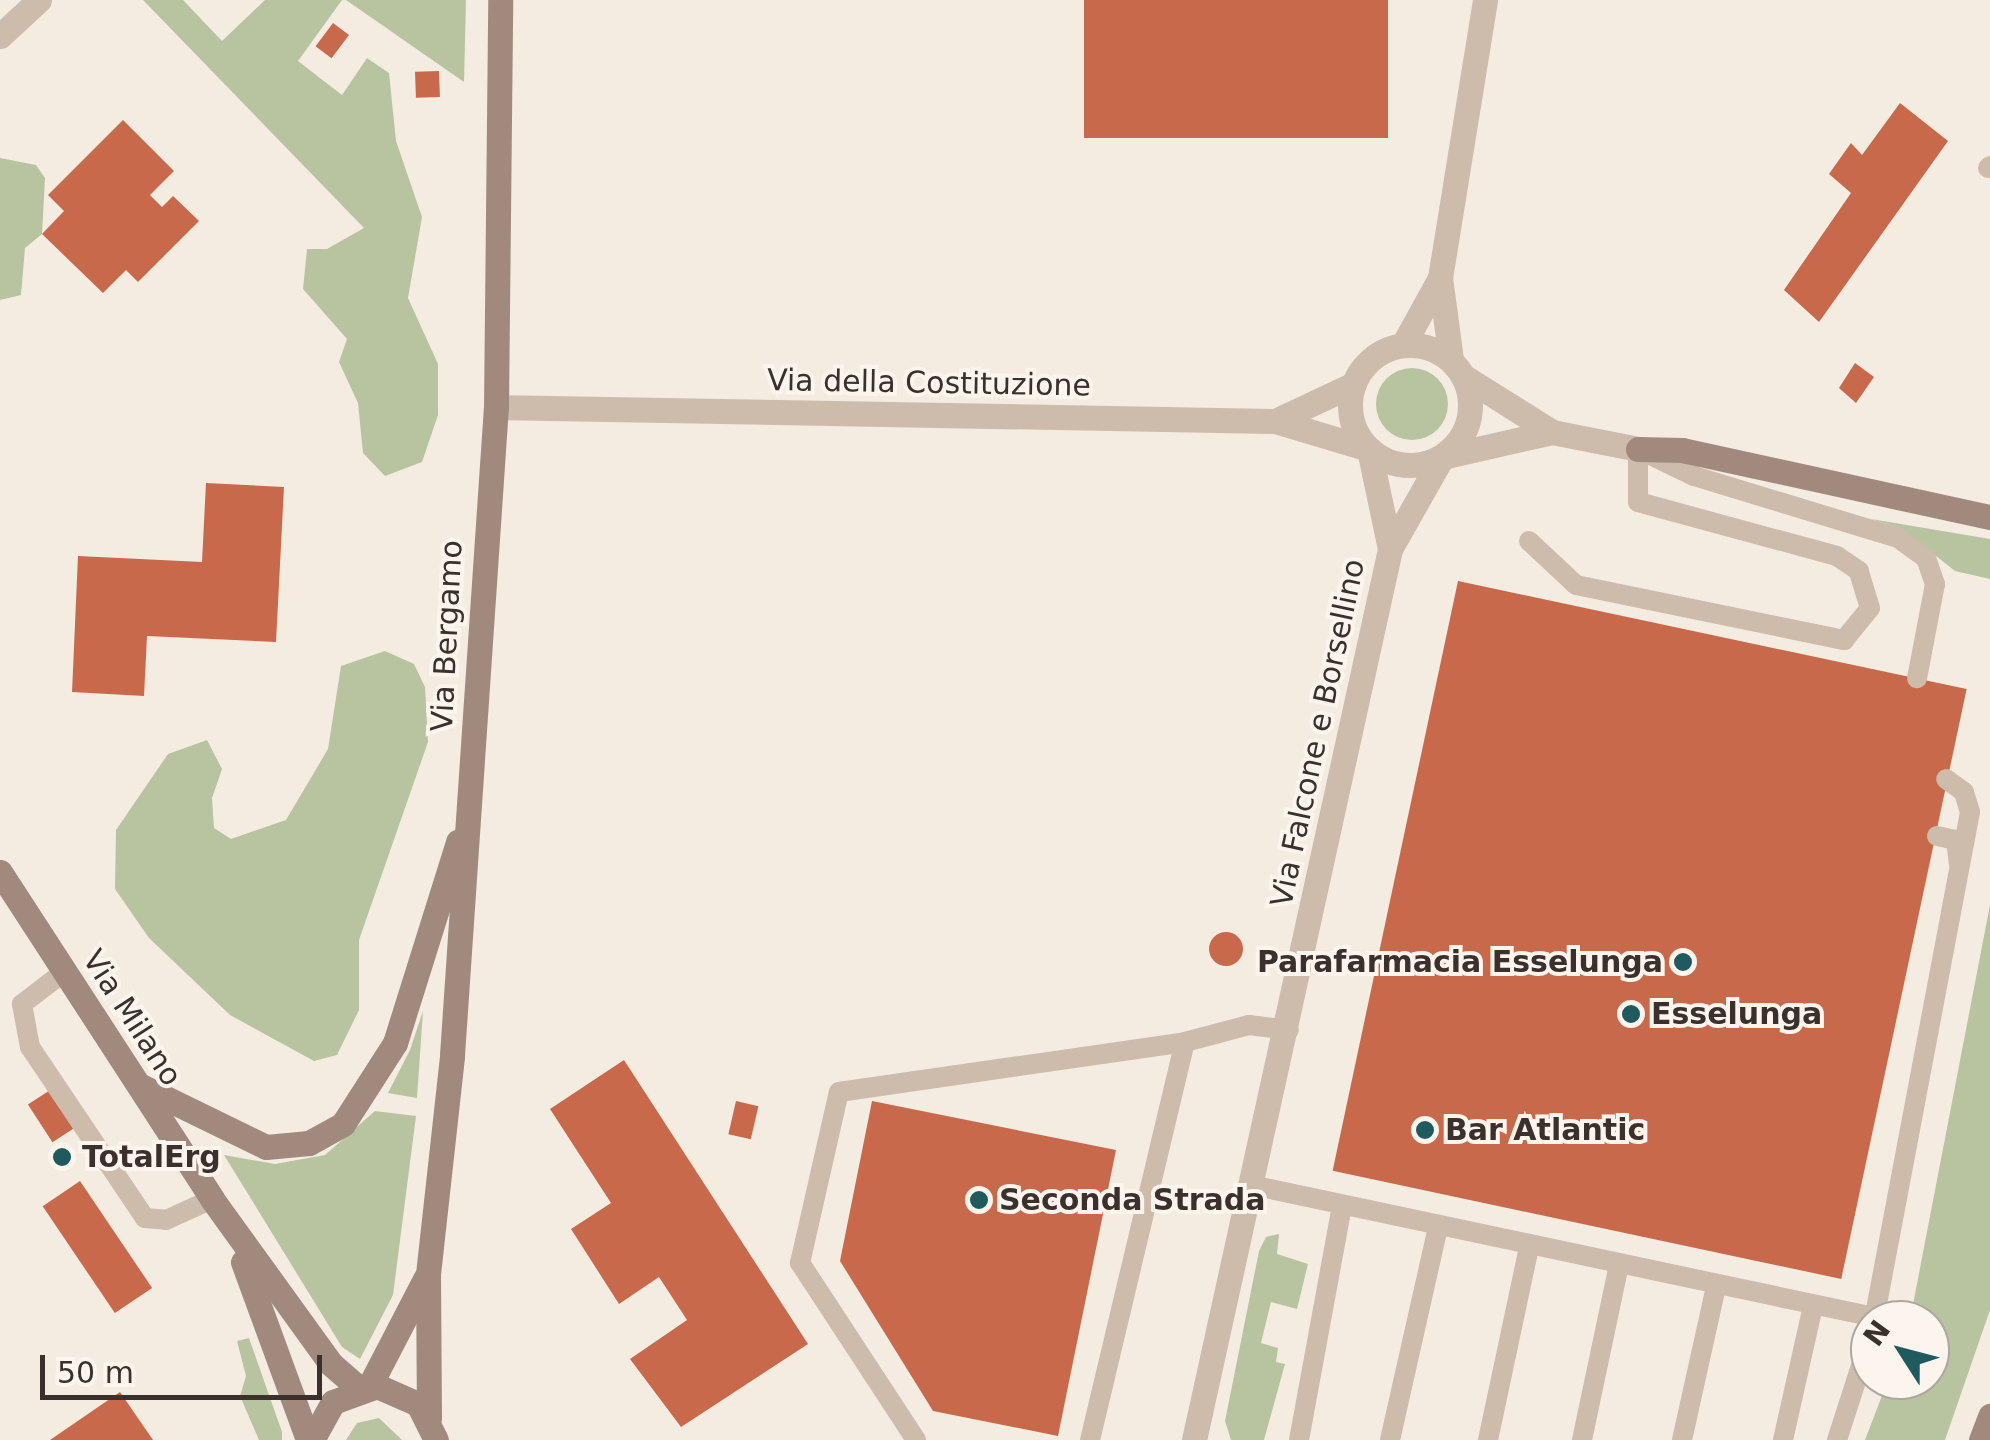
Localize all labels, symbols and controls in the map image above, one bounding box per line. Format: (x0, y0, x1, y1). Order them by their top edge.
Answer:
street label: Via della Costituzione (767, 362, 1091, 404)
street label: Via Bergamo (424, 539, 470, 733)
street label: Via Falcone e Borsellino (1263, 556, 1373, 910)
street label: Via Milano (75, 943, 189, 1093)
place label: Parafarmacia Esselunga (1257, 944, 1663, 980)
marker: Parafarmacia Esselunga (1672, 951, 1694, 973)
place label: Esselunga (1651, 996, 1822, 1032)
marker: Esselunga (1620, 1003, 1642, 1025)
place label: Bar Atlantic (1445, 1112, 1645, 1148)
marker: Bar Atlantic (1414, 1119, 1436, 1141)
place label: TotalErg (82, 1139, 221, 1175)
marker: TotalErg (51, 1146, 73, 1168)
place label: Seconda Strada (999, 1182, 1266, 1218)
marker: Seconda Strada (968, 1189, 990, 1211)
north arrow (1850, 1300, 1950, 1400)
text: N (1857, 1314, 1897, 1352)
scale bar (45, 1335, 328, 1397)
text: 50 m (57, 1355, 134, 1390)

